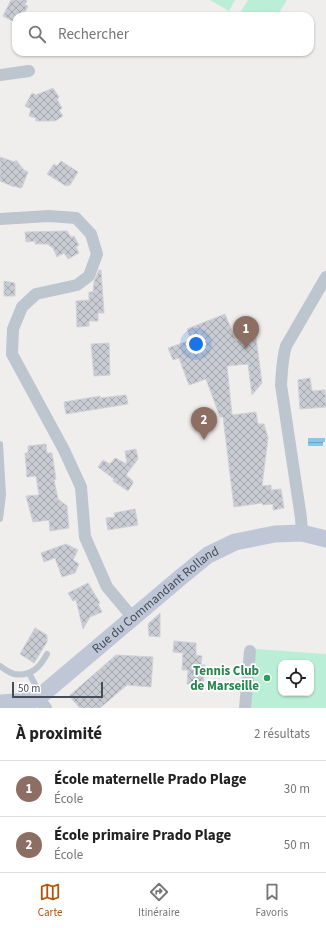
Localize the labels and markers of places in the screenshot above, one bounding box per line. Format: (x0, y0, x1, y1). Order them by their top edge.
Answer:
pin: 1 (233, 316, 259, 349)
pin: 2 (191, 407, 217, 440)
place label: Tennis Club de Marseille (190, 662, 259, 695)
marker: Tennis Club de Marseille (262, 673, 272, 683)

